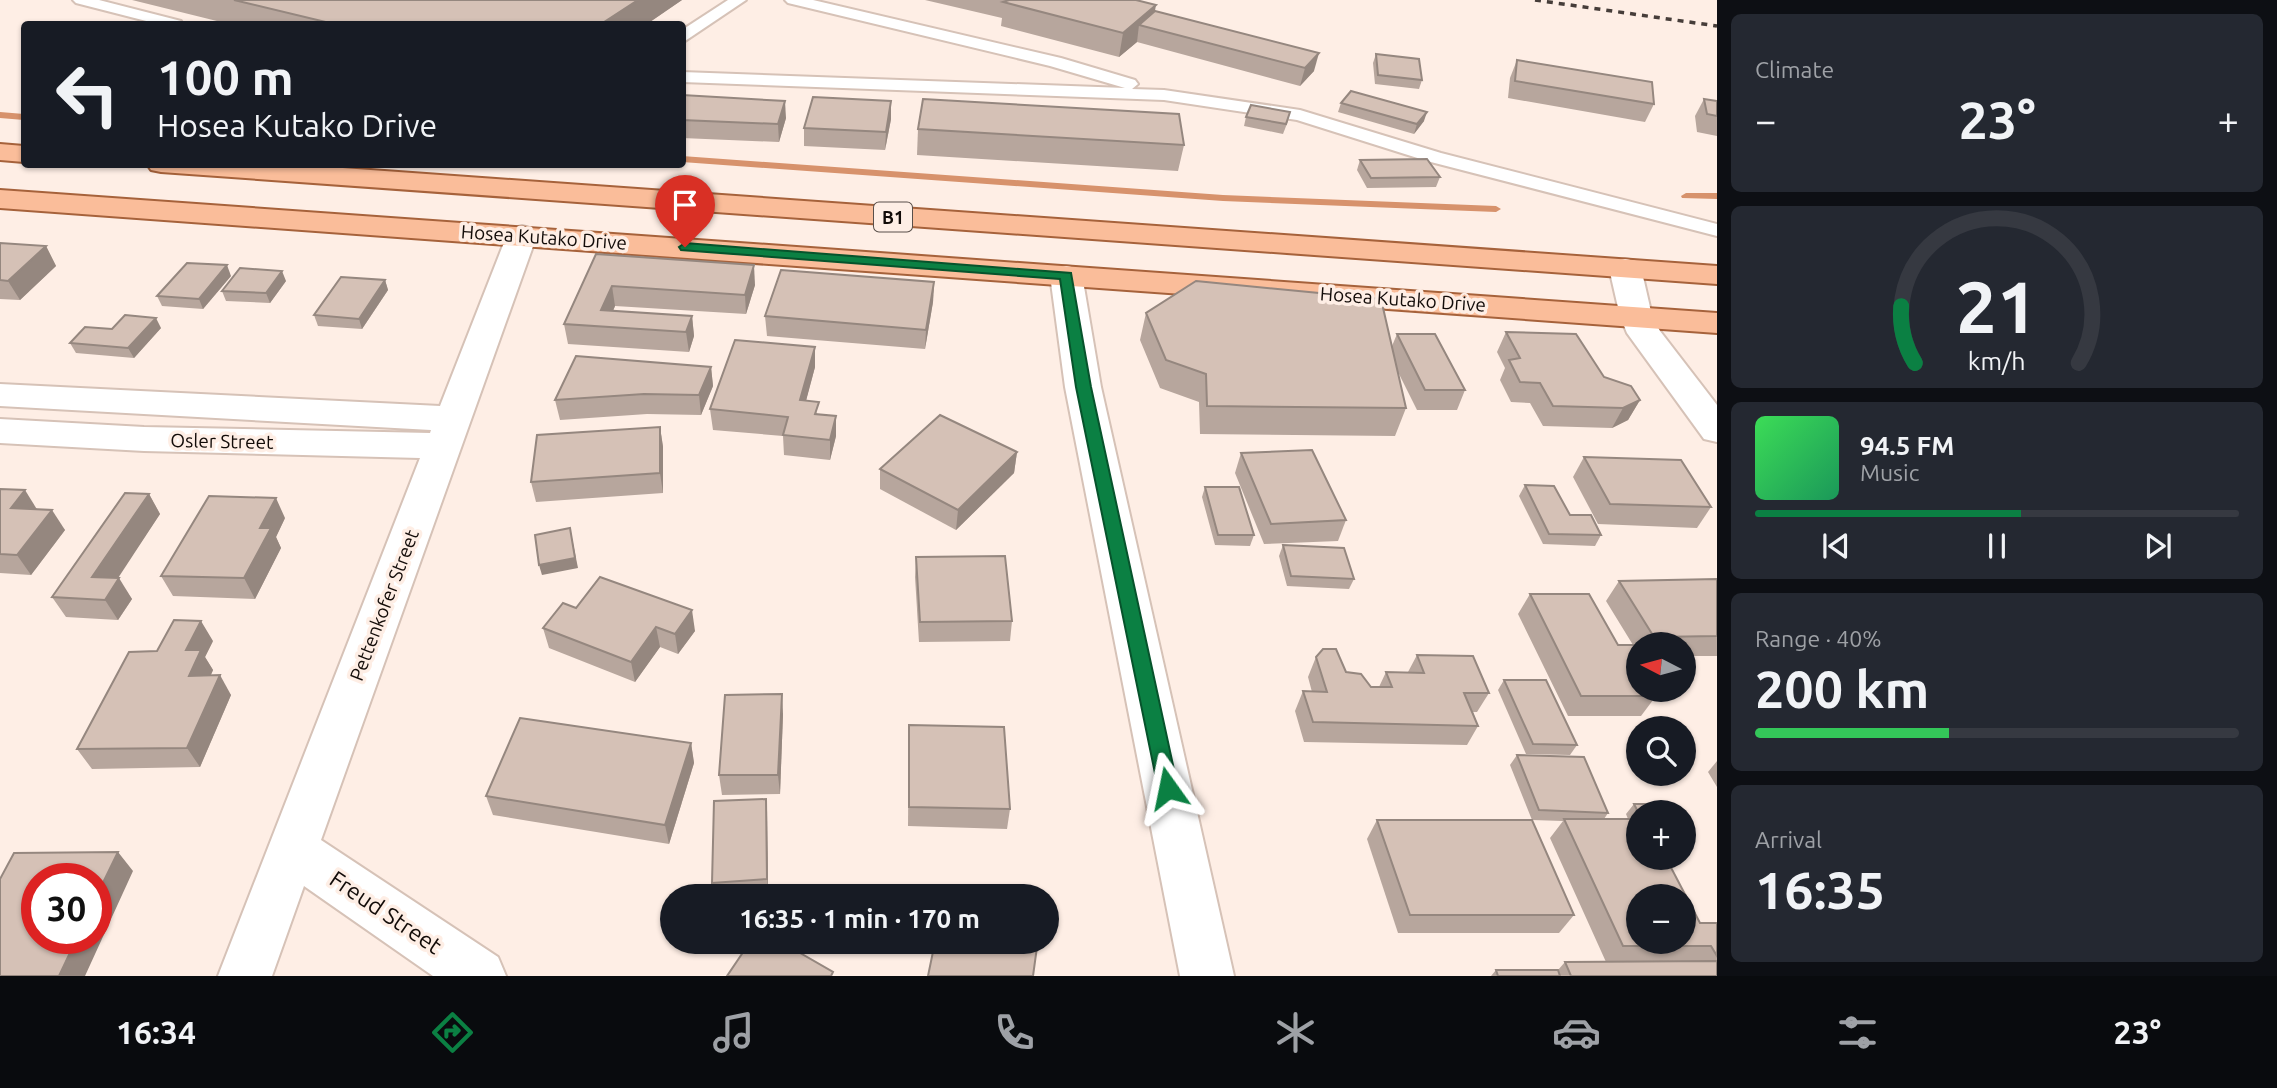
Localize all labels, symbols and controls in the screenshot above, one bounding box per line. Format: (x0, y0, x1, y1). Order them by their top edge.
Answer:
icon: left (42, 49, 133, 140)
text: 100 m (157, 49, 294, 104)
text: Climate (1755, 57, 1834, 82)
text: 23° (1958, 91, 2036, 149)
text: − (1755, 99, 1776, 141)
text: + (2218, 99, 2239, 141)
text: Hosea Kutako Drive (157, 107, 437, 143)
pin (655, 175, 715, 247)
icon: arrive (666, 186, 704, 224)
road number: B1 (874, 202, 912, 232)
street label: Hosea Kutako Drive (460, 220, 628, 254)
text: 21 (1956, 265, 2038, 347)
street label: Hosea Kutako Drive (1319, 282, 1487, 316)
text: km/h (1968, 346, 2026, 374)
street label: Osler Street (170, 429, 274, 453)
text: 94.5 FM (1860, 431, 1954, 460)
text: Music (1860, 460, 1919, 485)
street label: Pettenkofer Street (345, 526, 423, 684)
icon: previous (1817, 527, 1855, 565)
icon: pause (1978, 527, 2016, 565)
icon: next (2139, 527, 2177, 565)
text: Range · 40% (1755, 626, 1882, 651)
north arrow (1626, 632, 1696, 702)
map controls (1626, 632, 1696, 954)
text: 200 km (1755, 660, 1929, 718)
button: search (1626, 716, 1696, 786)
position arrow (1131, 751, 1205, 825)
button: + (1626, 800, 1696, 870)
text: Arrival (1755, 827, 1822, 852)
text: 16:35 (1755, 861, 1885, 919)
speed limit sign: 30 (21, 863, 112, 954)
street label: Freud Street (325, 866, 447, 958)
button: − (1626, 884, 1696, 954)
text: 16:35 · 1 min · 170 m (739, 904, 980, 933)
icon: directions (428, 1008, 477, 1057)
icon: music (709, 1008, 758, 1057)
icon: phone (990, 1008, 1039, 1057)
icon: climate (1271, 1008, 1320, 1057)
icon: car (1552, 1008, 1601, 1057)
icon: filters (1833, 1008, 1882, 1057)
text: 16:34 (116, 1014, 196, 1050)
text: 23° (2114, 1014, 2161, 1050)

